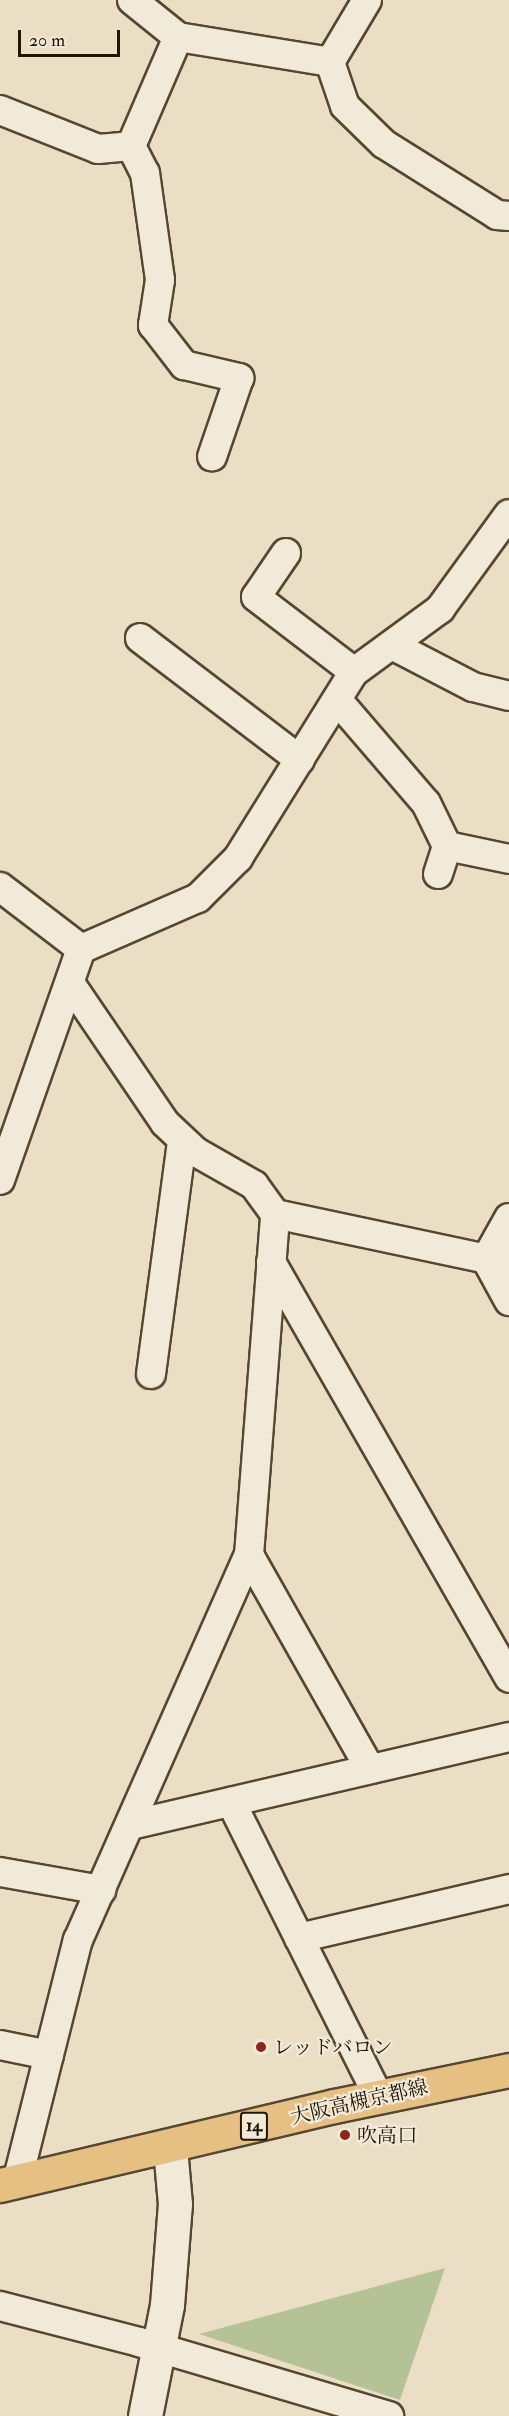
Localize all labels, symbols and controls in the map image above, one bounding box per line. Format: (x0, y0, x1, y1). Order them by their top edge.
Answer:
scale bar (21, 18, 123, 56)
text: 20 m (29, 29, 65, 52)
place label: レッドバロン (273, 2035, 393, 2059)
marker: レッドバロン (254, 2040, 268, 2054)
street label: 大阪高槻京都線 (288, 2075, 430, 2129)
road number: 14 (239, 2111, 269, 2141)
place label: 吹高口 (357, 2123, 417, 2147)
marker: 吹高口 (338, 2128, 352, 2142)

